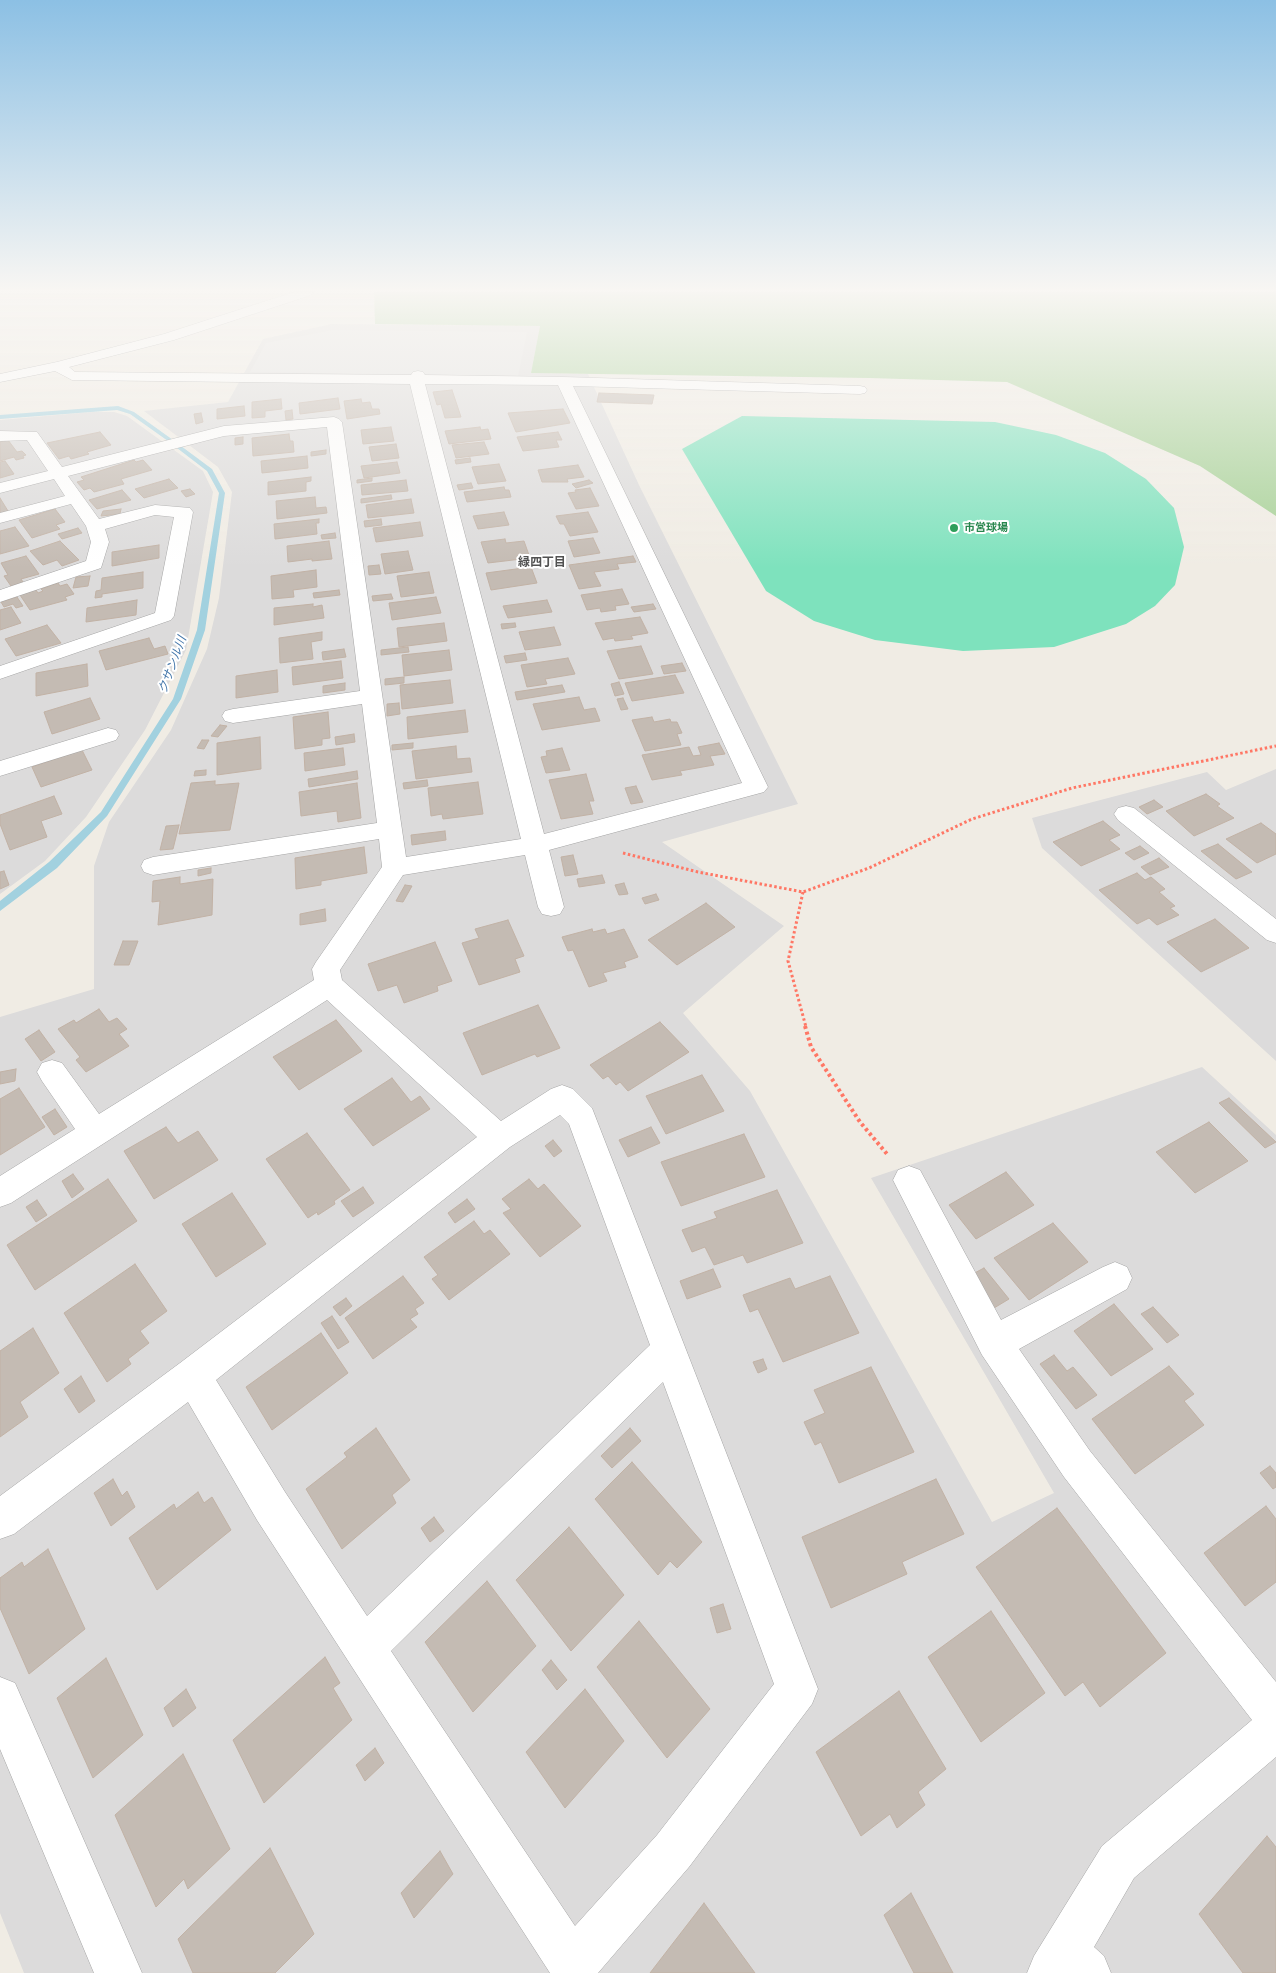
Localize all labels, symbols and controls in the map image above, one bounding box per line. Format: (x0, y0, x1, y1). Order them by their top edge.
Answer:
place label: 市営球場 (964, 521, 1008, 535)
marker: 市営球場 (948, 522, 960, 534)
district label: 緑四丁目 (518, 556, 566, 570)
water label: クサンル川 (156, 634, 190, 696)

